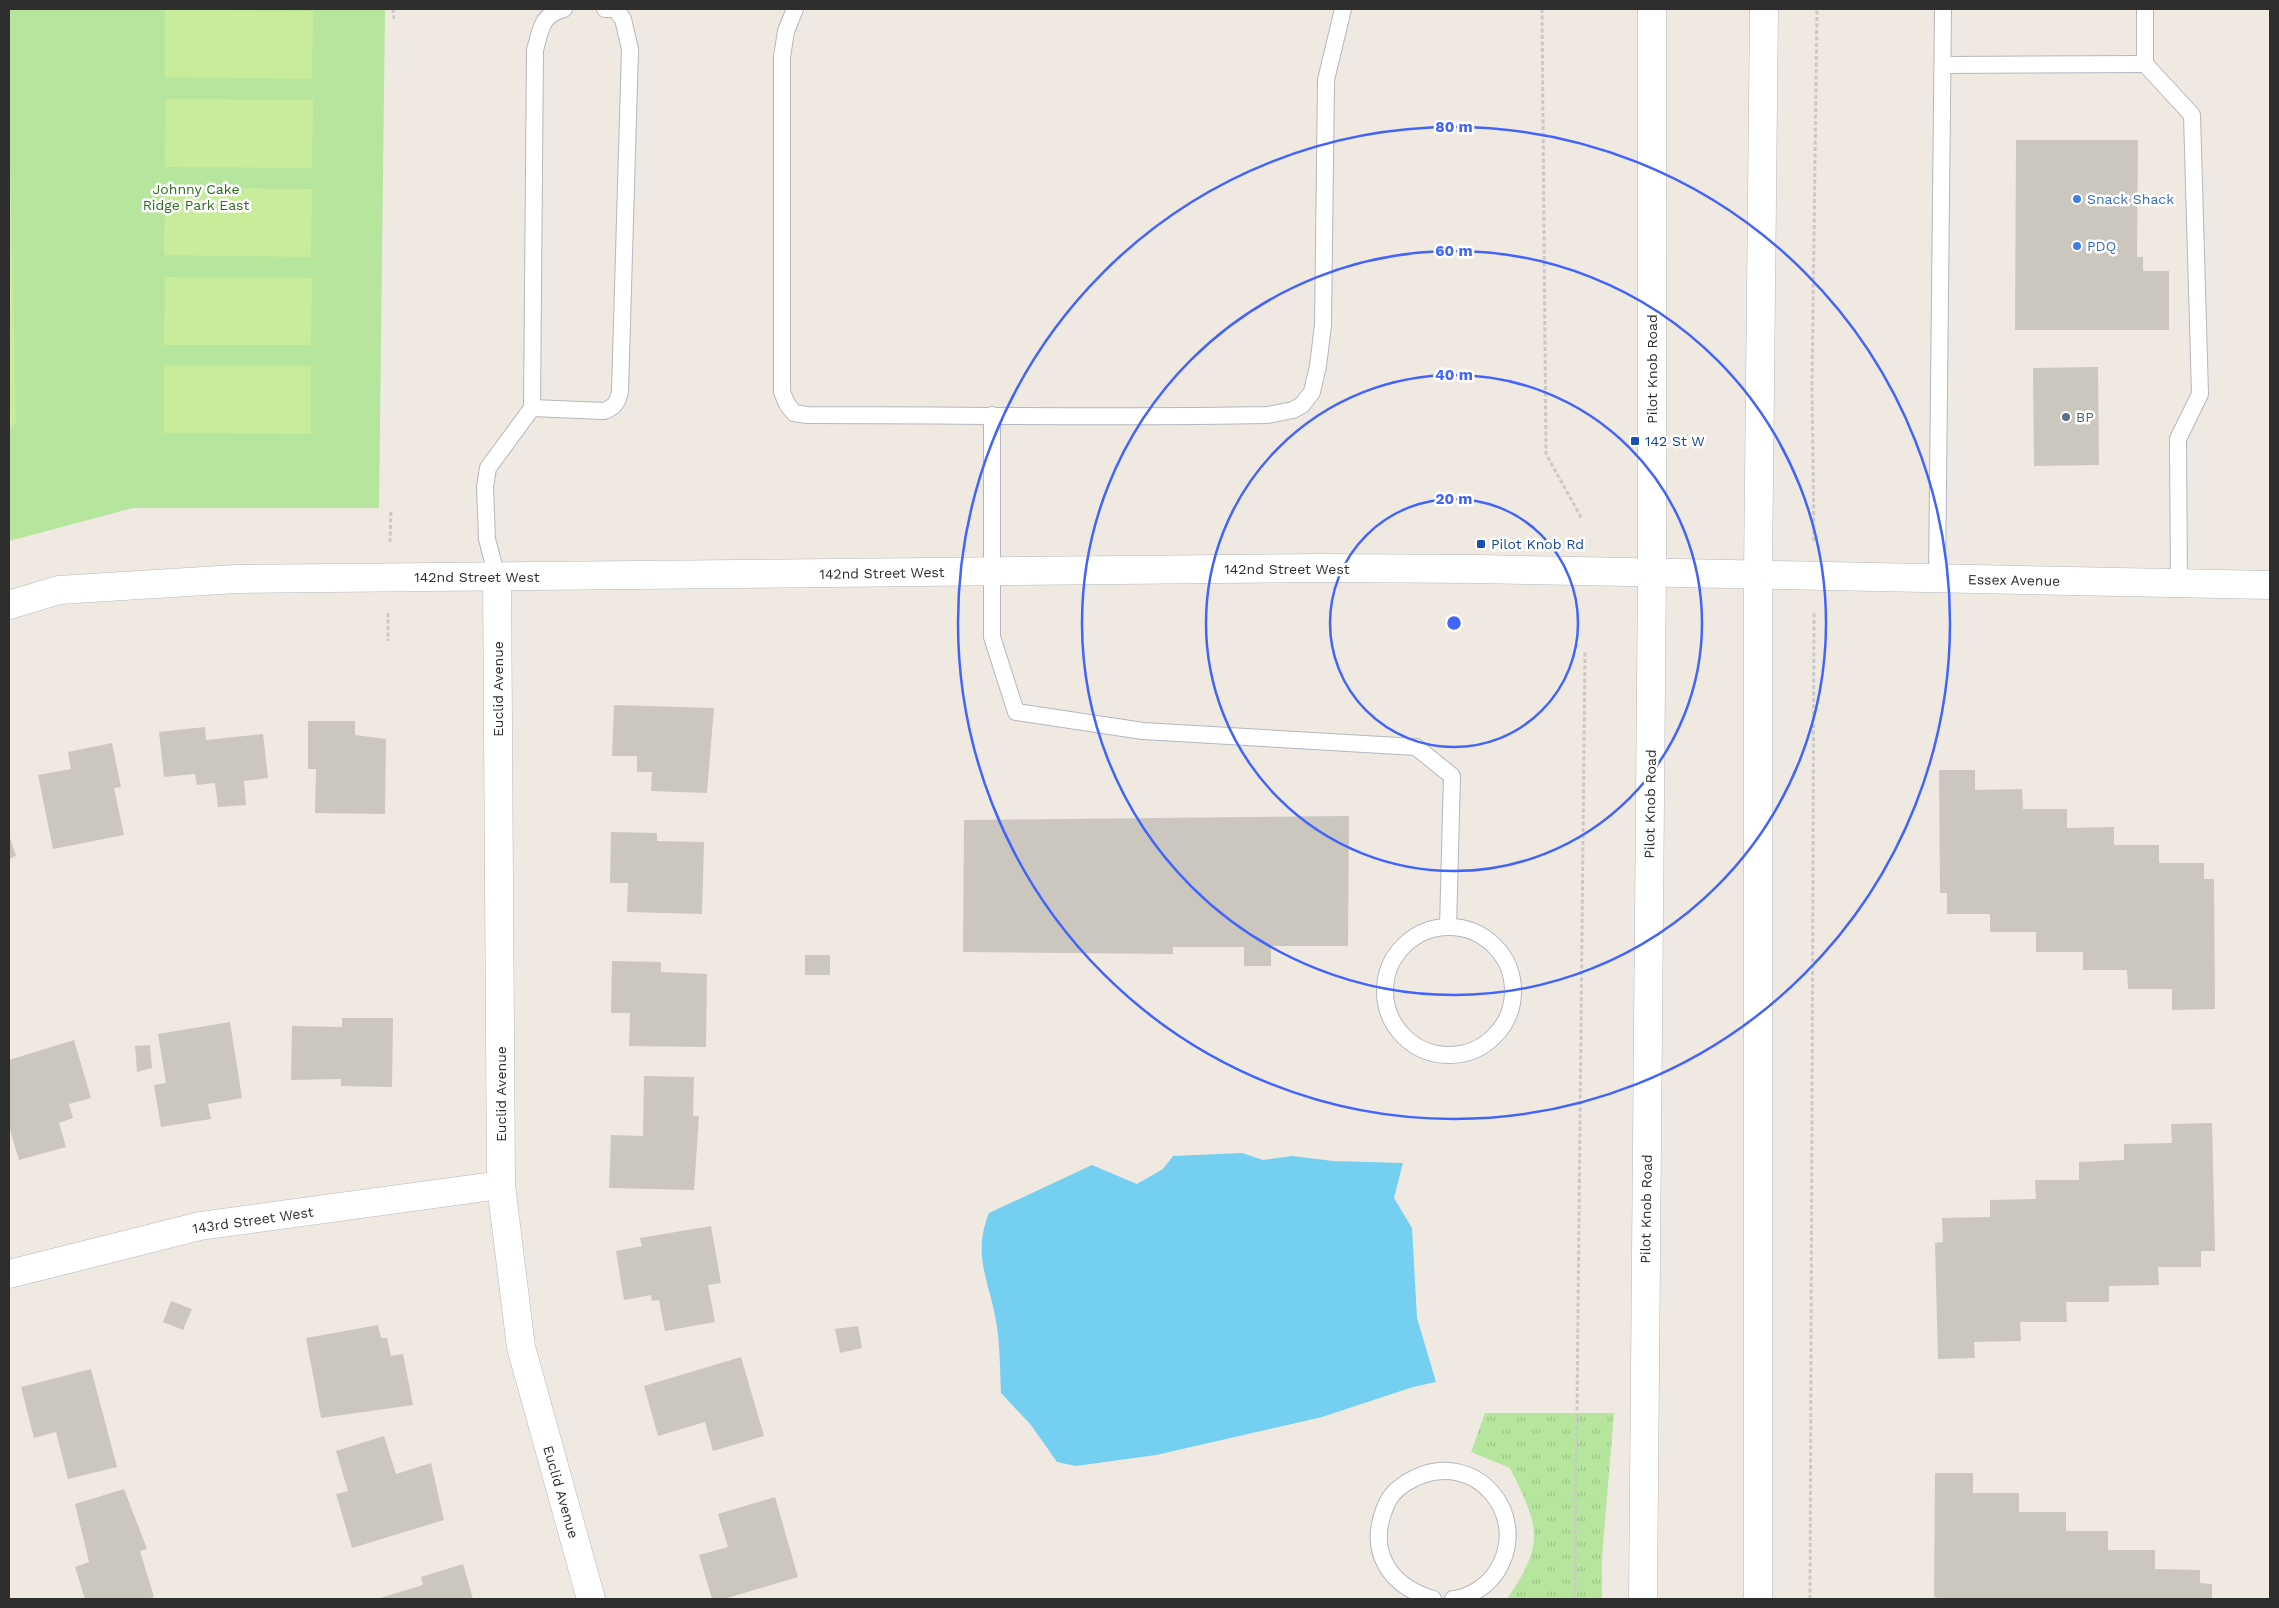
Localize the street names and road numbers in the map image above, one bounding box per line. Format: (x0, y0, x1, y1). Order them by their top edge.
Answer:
street label: Pilot Knob Road (1644, 314, 1660, 424)
street label: 142nd Street West (1224, 561, 1350, 577)
street label: 142nd Street West (819, 564, 945, 582)
street label: 142nd Street West (414, 569, 540, 585)
street label: Essex Avenue (1968, 571, 2060, 589)
street label: Euclid Avenue (490, 641, 506, 737)
street label: Pilot Knob Road (1641, 749, 1659, 859)
street label: Euclid Avenue (493, 1046, 509, 1142)
street label: Pilot Knob Road (1637, 1154, 1655, 1264)
street label: 143rd Street West (191, 1204, 315, 1236)
street label: Euclid Avenue (540, 1444, 582, 1540)

